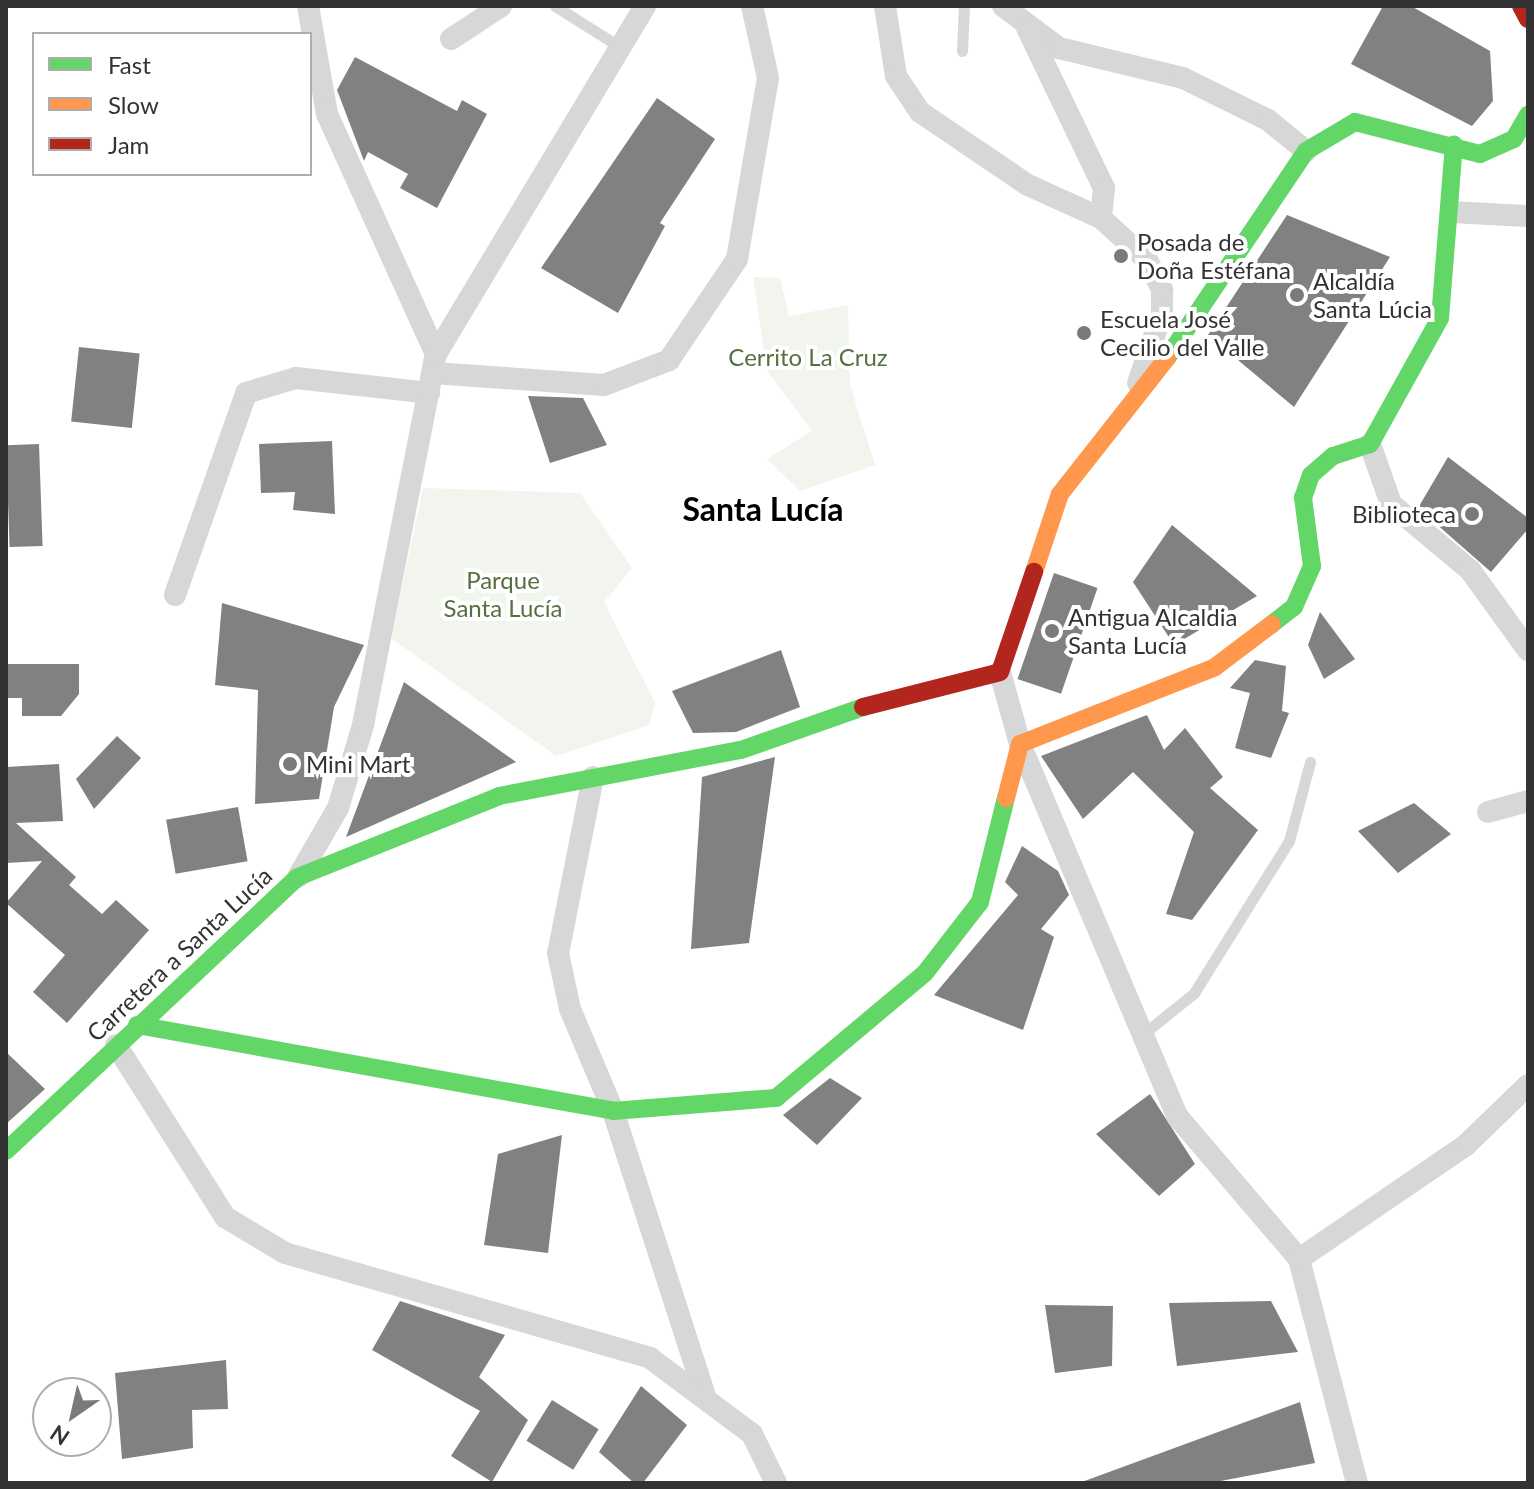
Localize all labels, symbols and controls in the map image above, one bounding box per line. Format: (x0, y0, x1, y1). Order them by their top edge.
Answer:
legend (32, 32, 312, 176)
text: Fast (108, 50, 151, 79)
text: Slow (108, 90, 159, 119)
text: Jam (108, 130, 149, 159)
place label: Posada de Doña Estéfana (1137, 228, 1291, 284)
marker: Posada de Doña Estéfana (1112, 247, 1130, 265)
place label: Alcaldía Santa Lúcia (1313, 267, 1432, 323)
marker: Alcaldía Santa Lúcia (1288, 286, 1306, 304)
place label: Escuela José Cecilio del Valle (1100, 305, 1265, 361)
marker: Escuela José Cecilio del Valle (1075, 324, 1093, 342)
park label: Cerrito La Cruz (728, 343, 888, 371)
district label: Santa Lucía (682, 490, 844, 528)
place label: Biblioteca (1352, 500, 1456, 528)
marker: Biblioteca (1463, 505, 1481, 523)
park label: Parque Santa Lucía (444, 566, 562, 622)
place label: Antigua Alcaldia Santa Lucía (1068, 603, 1238, 659)
marker: Antigua Alcaldia Santa Lucía (1043, 622, 1061, 640)
place label: Mini Mart (306, 750, 410, 778)
marker: Mini Mart (281, 755, 299, 773)
street label: Carretera a Santa Lucía (81, 861, 277, 1047)
north arrow (32, 1377, 112, 1457)
text: N (45, 1420, 74, 1452)

